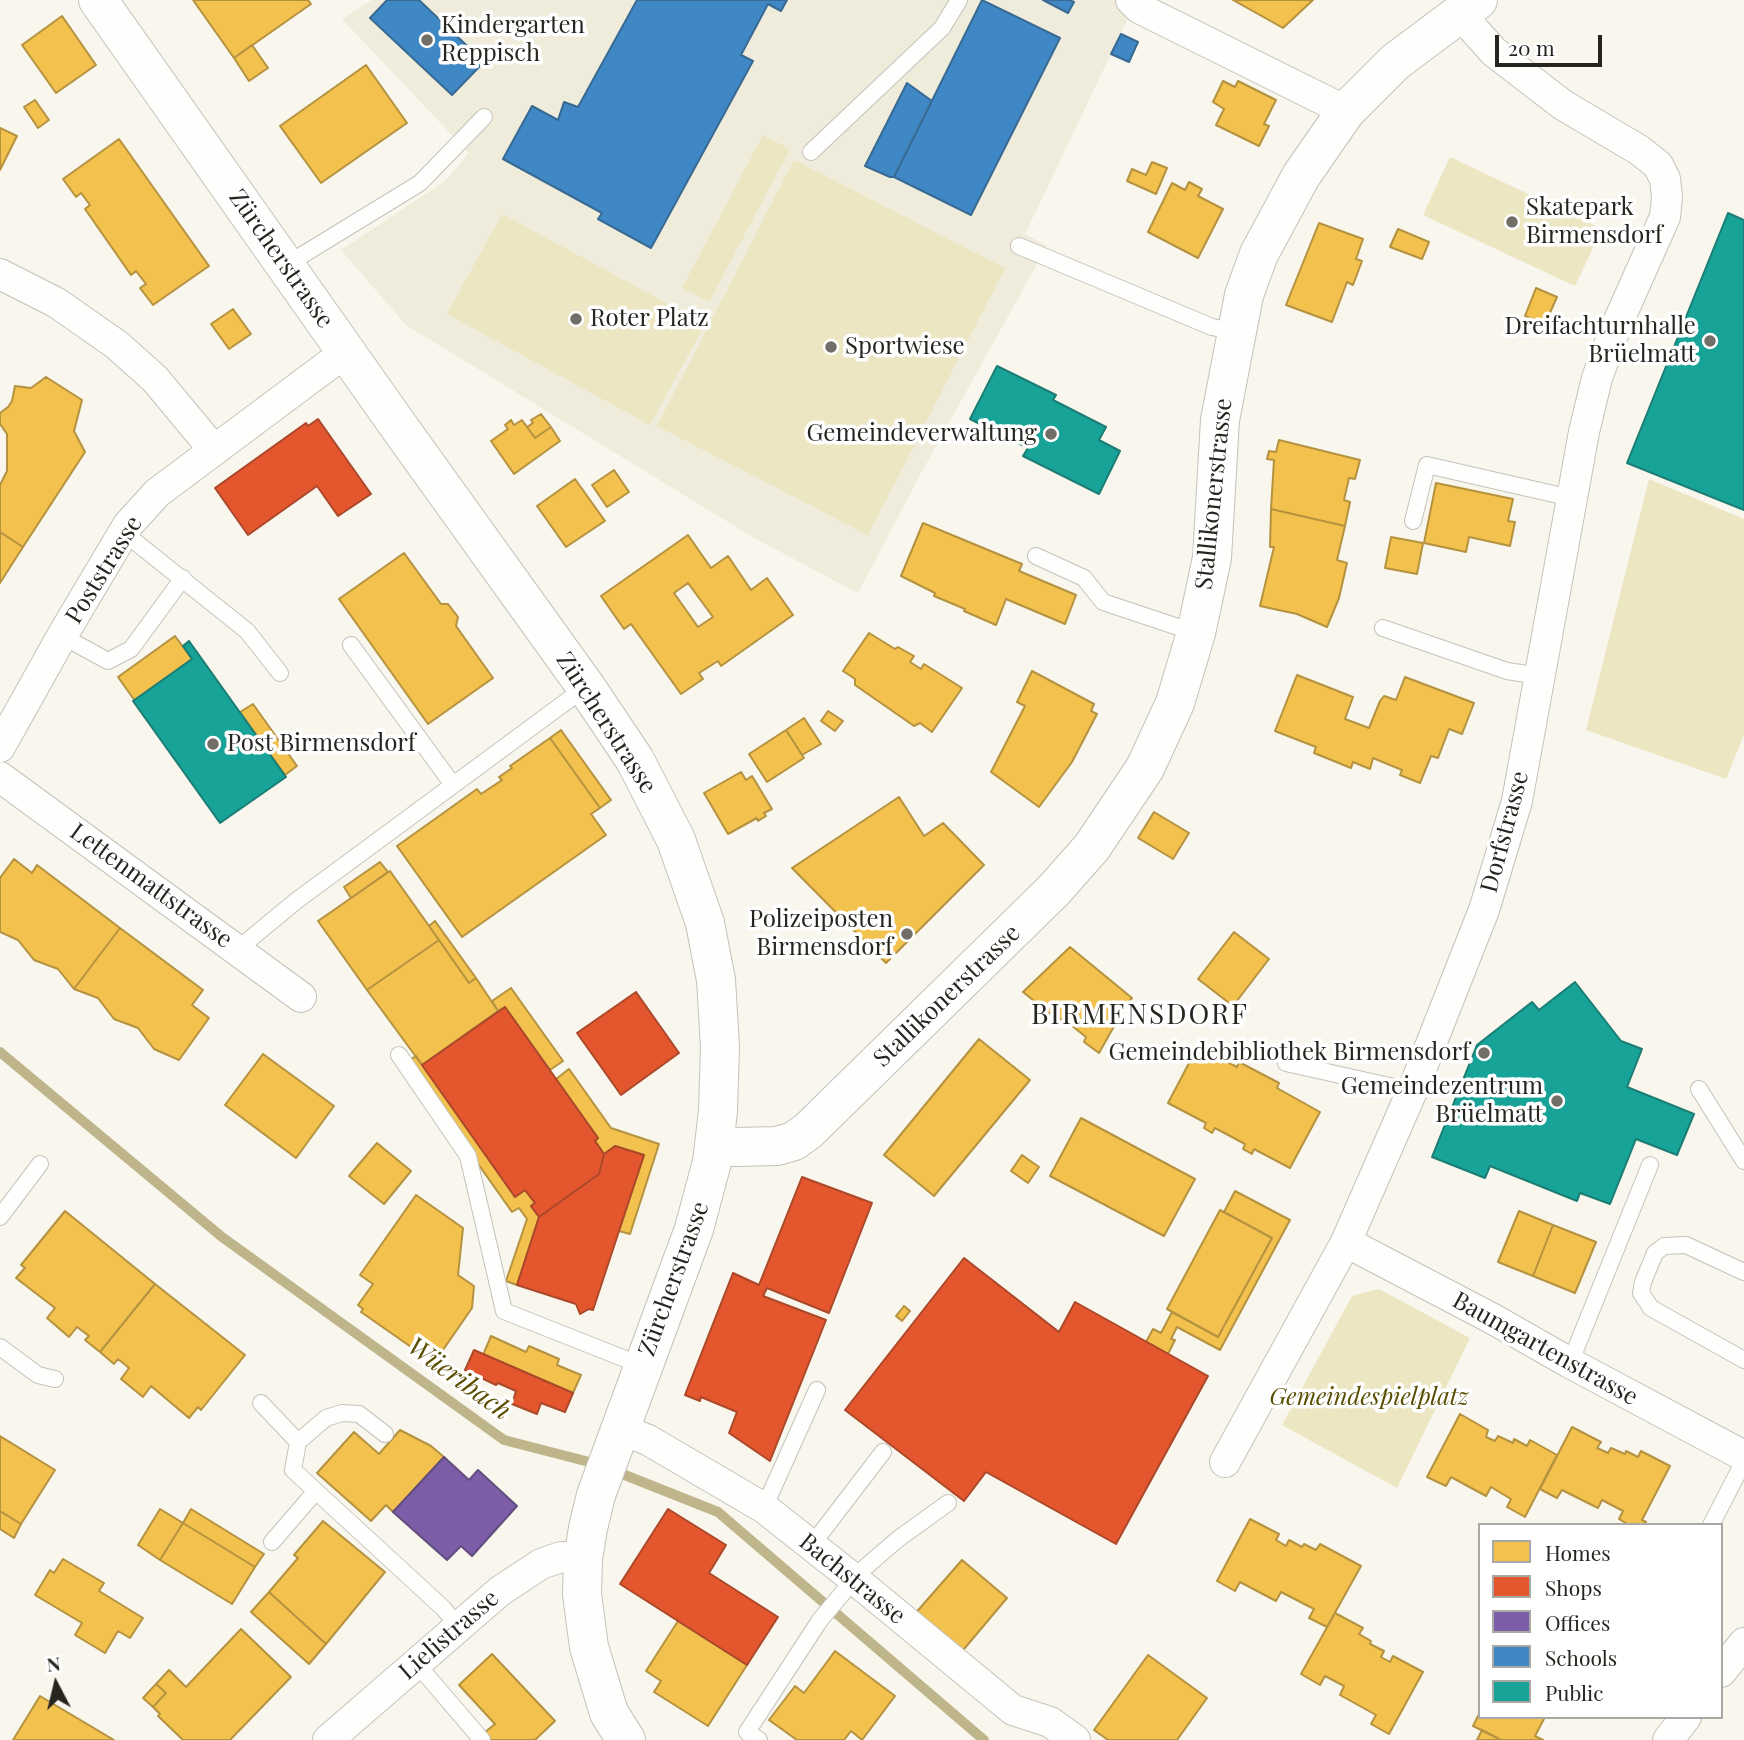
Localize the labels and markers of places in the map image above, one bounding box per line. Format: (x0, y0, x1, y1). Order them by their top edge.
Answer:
place label: Kindergarten Reppisch (441, 12, 585, 68)
marker: Kindergarten Reppisch (419, 32, 435, 48)
place label: Skatepark Birmensdorf (1526, 194, 1663, 250)
marker: Skatepark Birmensdorf (1504, 214, 1520, 230)
place label: Roter Platz (590, 305, 709, 333)
marker: Roter Platz (568, 311, 584, 327)
place label: Dreifachturnhalle Brüelmatt (1504, 313, 1696, 369)
place label: Sportwiese (845, 333, 965, 361)
marker: Dreifachturnhalle Brüelmatt (1702, 333, 1718, 349)
marker: Sportwiese (823, 339, 839, 355)
place label: Gemeindeverwaltung (806, 420, 1037, 448)
marker: Gemeindeverwaltung (1043, 426, 1059, 442)
place label: Post Birmensdorf (227, 730, 416, 758)
marker: Post Birmensdorf (205, 736, 221, 752)
place label: Polizeiposten Birmensdorf (749, 906, 893, 962)
marker: Polizeiposten Birmensdorf (899, 926, 915, 942)
place label: Gemeindebibliothek Birmensdorf (1109, 1039, 1470, 1067)
marker: Gemeindebibliothek Birmensdorf (1476, 1045, 1492, 1061)
place label: Gemeindezentrum Brüelmatt (1341, 1073, 1543, 1129)
marker: Gemeindezentrum Brüelmatt (1549, 1093, 1565, 1109)

